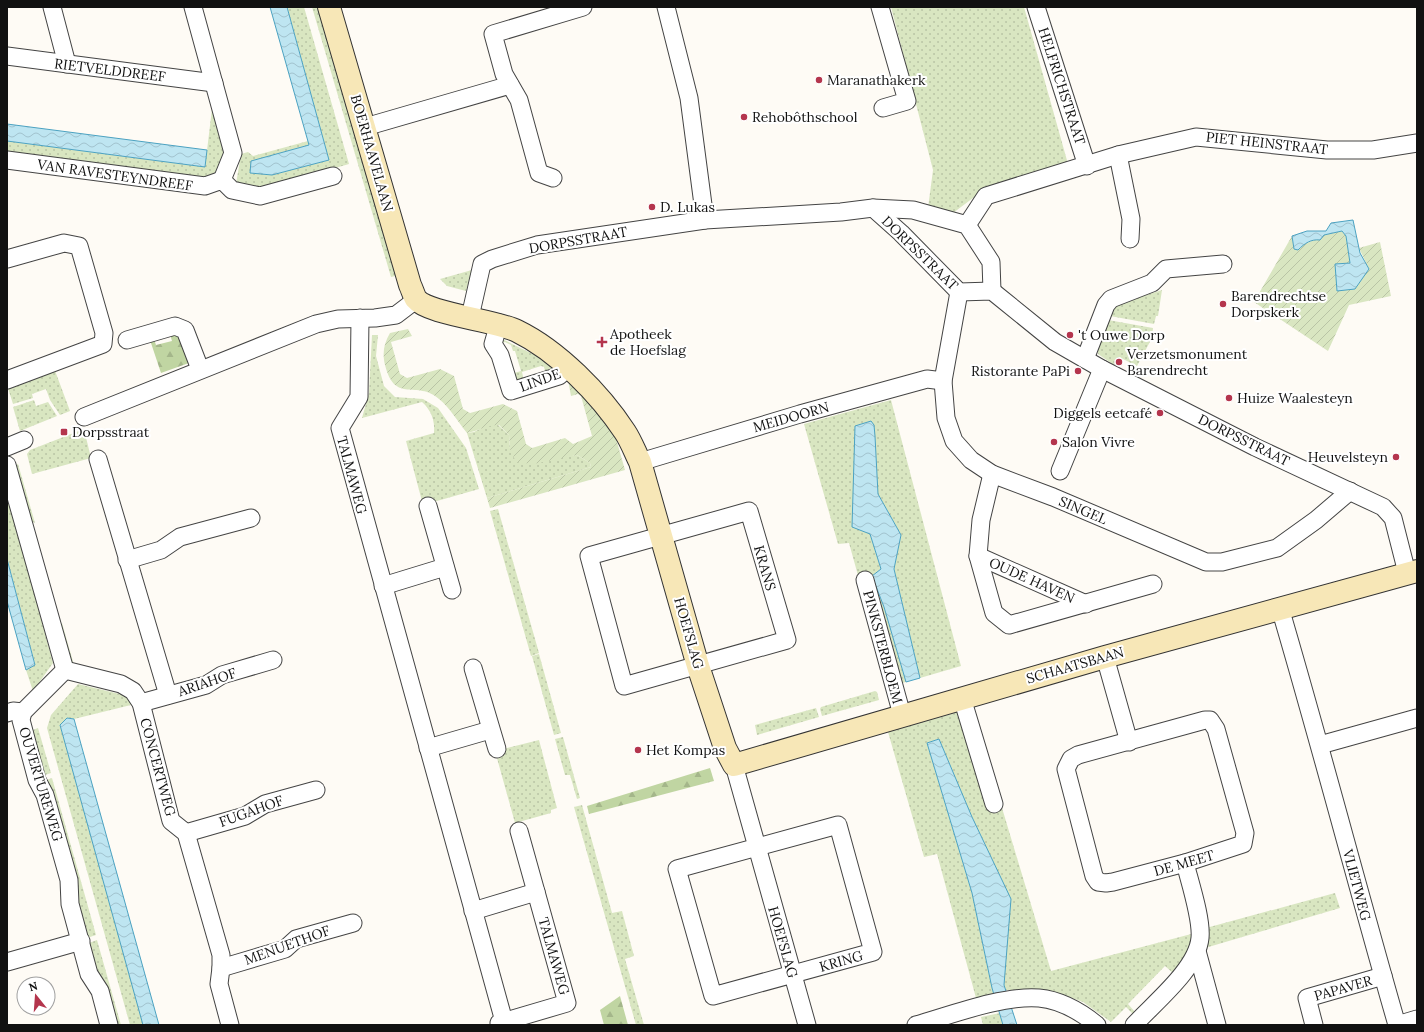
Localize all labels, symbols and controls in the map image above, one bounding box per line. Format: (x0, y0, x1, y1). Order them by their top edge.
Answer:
street label: HELFRICHSTRAAT (1034, 25, 1090, 147)
street label: RIETVELDDREEF (53, 54, 167, 86)
place label: Maranathakerk (827, 71, 926, 89)
marker: Maranathakerk (814, 75, 824, 85)
street label: BOERHAAVELAAN (347, 92, 397, 214)
place label: Rehobôthschool (752, 108, 858, 126)
marker: Rehobôthschool (739, 112, 749, 122)
street label: PIET HEINSTRAAT (1205, 128, 1329, 158)
street label: VAN RAVESTEYNDREEF (35, 155, 194, 195)
place label: D. Lukas (660, 198, 715, 216)
marker: D. Lukas (647, 202, 657, 212)
street label: DORPSSTRAAT (878, 212, 962, 294)
street label: DORPSSTRAAT (527, 222, 629, 258)
place label: Barendrechtse Dorpskerk (1231, 287, 1326, 321)
marker: Barendrechtse Dorpskerk (1218, 299, 1228, 309)
place label: Apotheek de Hoefslag (609, 325, 686, 359)
place label: 't Ouwe Dorp (1078, 326, 1165, 344)
marker: 't Ouwe Dorp (1065, 330, 1075, 340)
marker: Apotheek de Hoefslag (597, 337, 607, 347)
place label: Verzetsmonument Barendrecht (1126, 345, 1248, 379)
marker: Verzetsmonument Barendrecht (1114, 357, 1124, 367)
place label: Ristorante PaPi (971, 362, 1070, 380)
street label: LINDE (517, 364, 563, 396)
marker: Ristorante PaPi (1073, 366, 1083, 376)
place label: Huize Waalesteyn (1237, 389, 1353, 407)
marker: Huize Waalesteyn (1224, 393, 1234, 403)
street label: MEIDOORN (751, 397, 831, 436)
place label: Diggels eetcafé (1053, 404, 1152, 422)
marker: Diggels eetcafé (1155, 408, 1165, 418)
street label: DORPSSTRAAT (1195, 410, 1293, 470)
place label: Dorpsstraat (72, 423, 150, 441)
marker: Dorpsstraat (59, 427, 69, 437)
place label: Salon Vivre (1062, 433, 1135, 451)
street label: TALMAWEG (333, 434, 371, 516)
marker: Salon Vivre (1049, 437, 1059, 447)
place label: Heuvelsteyn (1308, 448, 1388, 466)
marker: Heuvelsteyn (1391, 452, 1401, 462)
street label: SINGEL (1056, 492, 1110, 528)
street label: KRANS (750, 543, 780, 593)
street label: OUDE HAVEN (986, 553, 1078, 607)
street label: PINKSTERBLOEM (859, 588, 907, 706)
street label: HOEFSLAG (670, 595, 708, 671)
street label: SCHAATSBAAN (1024, 642, 1126, 688)
street label: ARIAHOF (175, 664, 239, 701)
street label: CONCERTWEG (136, 716, 180, 818)
street label: OUVERTUREWEG (15, 725, 67, 844)
place label: Het Kompas (646, 741, 725, 759)
marker: Het Kompas (633, 745, 643, 755)
street label: FUGAHOF (216, 791, 286, 831)
street label: DE MEET (1152, 846, 1216, 880)
street label: VLIETWEG (1339, 847, 1375, 923)
street label: HOEFSLAG (764, 904, 802, 980)
street label: TALMAWEG (534, 915, 574, 997)
street label: MENUETHOF (242, 921, 333, 969)
street label: KRING (817, 946, 865, 976)
street label: PAPAVER (1312, 971, 1374, 1005)
north arrow (16, 976, 56, 1016)
text: N (27, 978, 40, 994)

